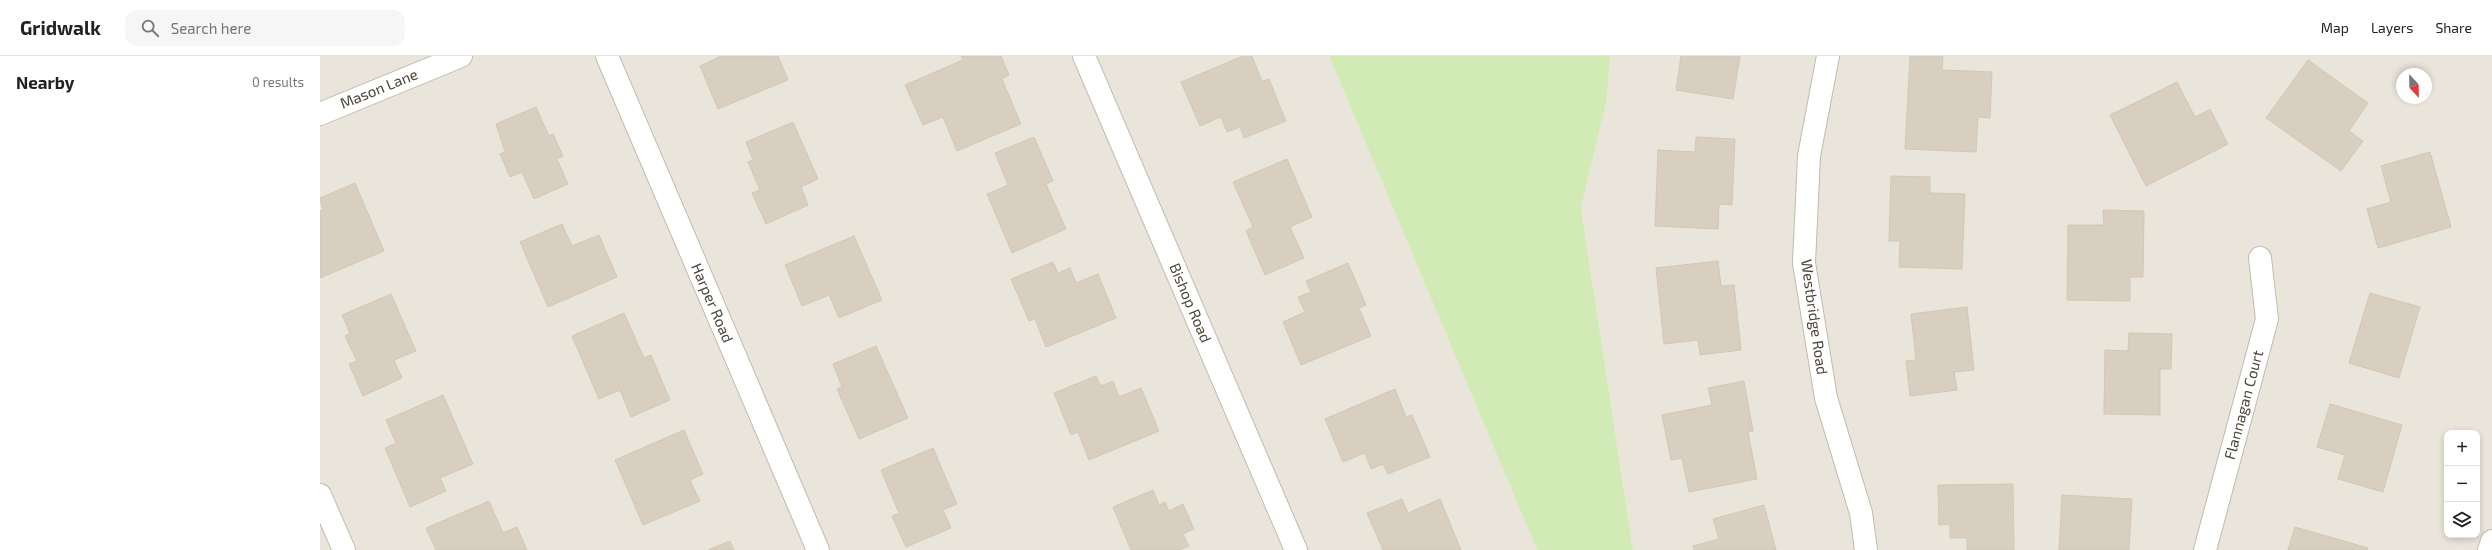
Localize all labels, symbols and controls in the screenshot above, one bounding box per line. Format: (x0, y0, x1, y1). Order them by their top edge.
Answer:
search box (125, 10, 405, 46)
text: Gridwalk (20, 16, 101, 39)
icon: search (139, 17, 161, 39)
text: Search here (171, 19, 251, 37)
text: Map (2321, 19, 2349, 36)
text: Layers (2371, 19, 2413, 36)
text: Share (2435, 19, 2472, 36)
street label: Mason Lane (337, 64, 420, 112)
north arrow (2396, 68, 2432, 104)
text: Nearby (16, 72, 74, 92)
text: 0 results (252, 74, 304, 90)
street label: Westbridge Road (1798, 258, 1832, 376)
street label: Harper Road (688, 260, 738, 345)
street label: Bishop Road (1166, 260, 1216, 345)
street label: Flannagan Court (2220, 348, 2266, 461)
map controls (2444, 430, 2480, 538)
button: + (2444, 430, 2480, 466)
button: − (2444, 466, 2480, 502)
button: layers (2444, 502, 2480, 538)

